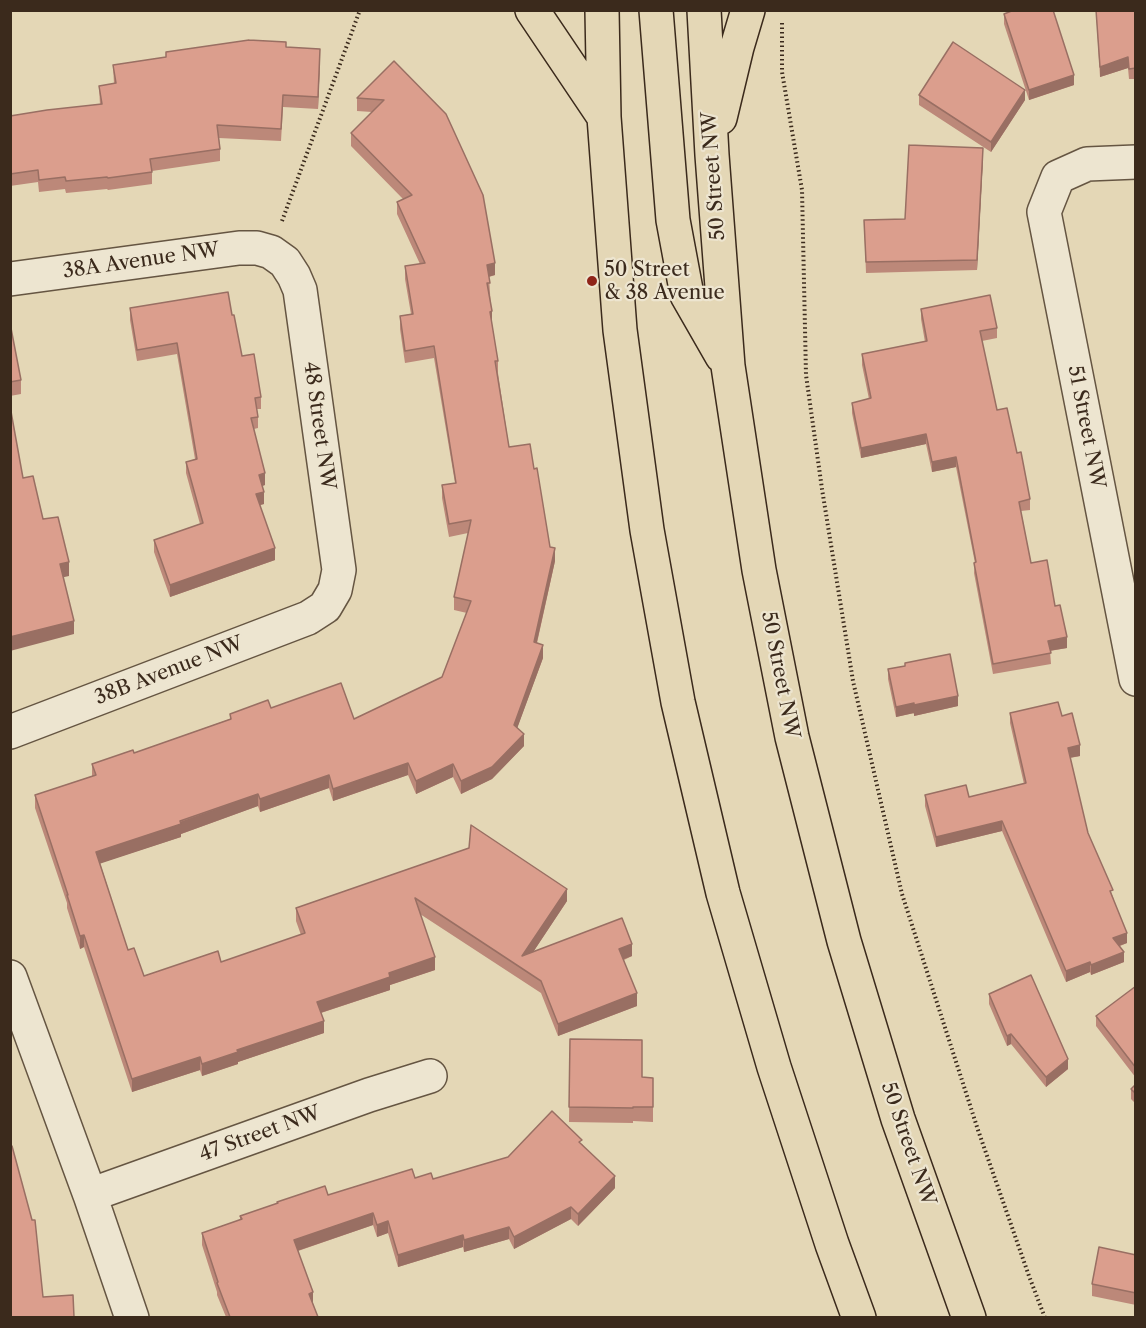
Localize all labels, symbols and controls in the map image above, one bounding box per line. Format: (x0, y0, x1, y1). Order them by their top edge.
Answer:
street label: 50 Street NW (698, 111, 730, 241)
street label: 38A Avenue NW (61, 238, 221, 284)
place label: 50 Street & 38 Avenue (604, 258, 725, 305)
marker: 50 Street & 38 Avenue (585, 274, 599, 288)
street label: 48 Street NW (298, 360, 340, 492)
street label: 51 Street NW (1062, 363, 1110, 491)
street label: 50 Street NW (756, 609, 804, 741)
street label: 38B Avenue NW (91, 632, 247, 710)
street label: 50 Street NW (876, 1079, 940, 1209)
street label: 47 Street NW (196, 1101, 324, 1167)

